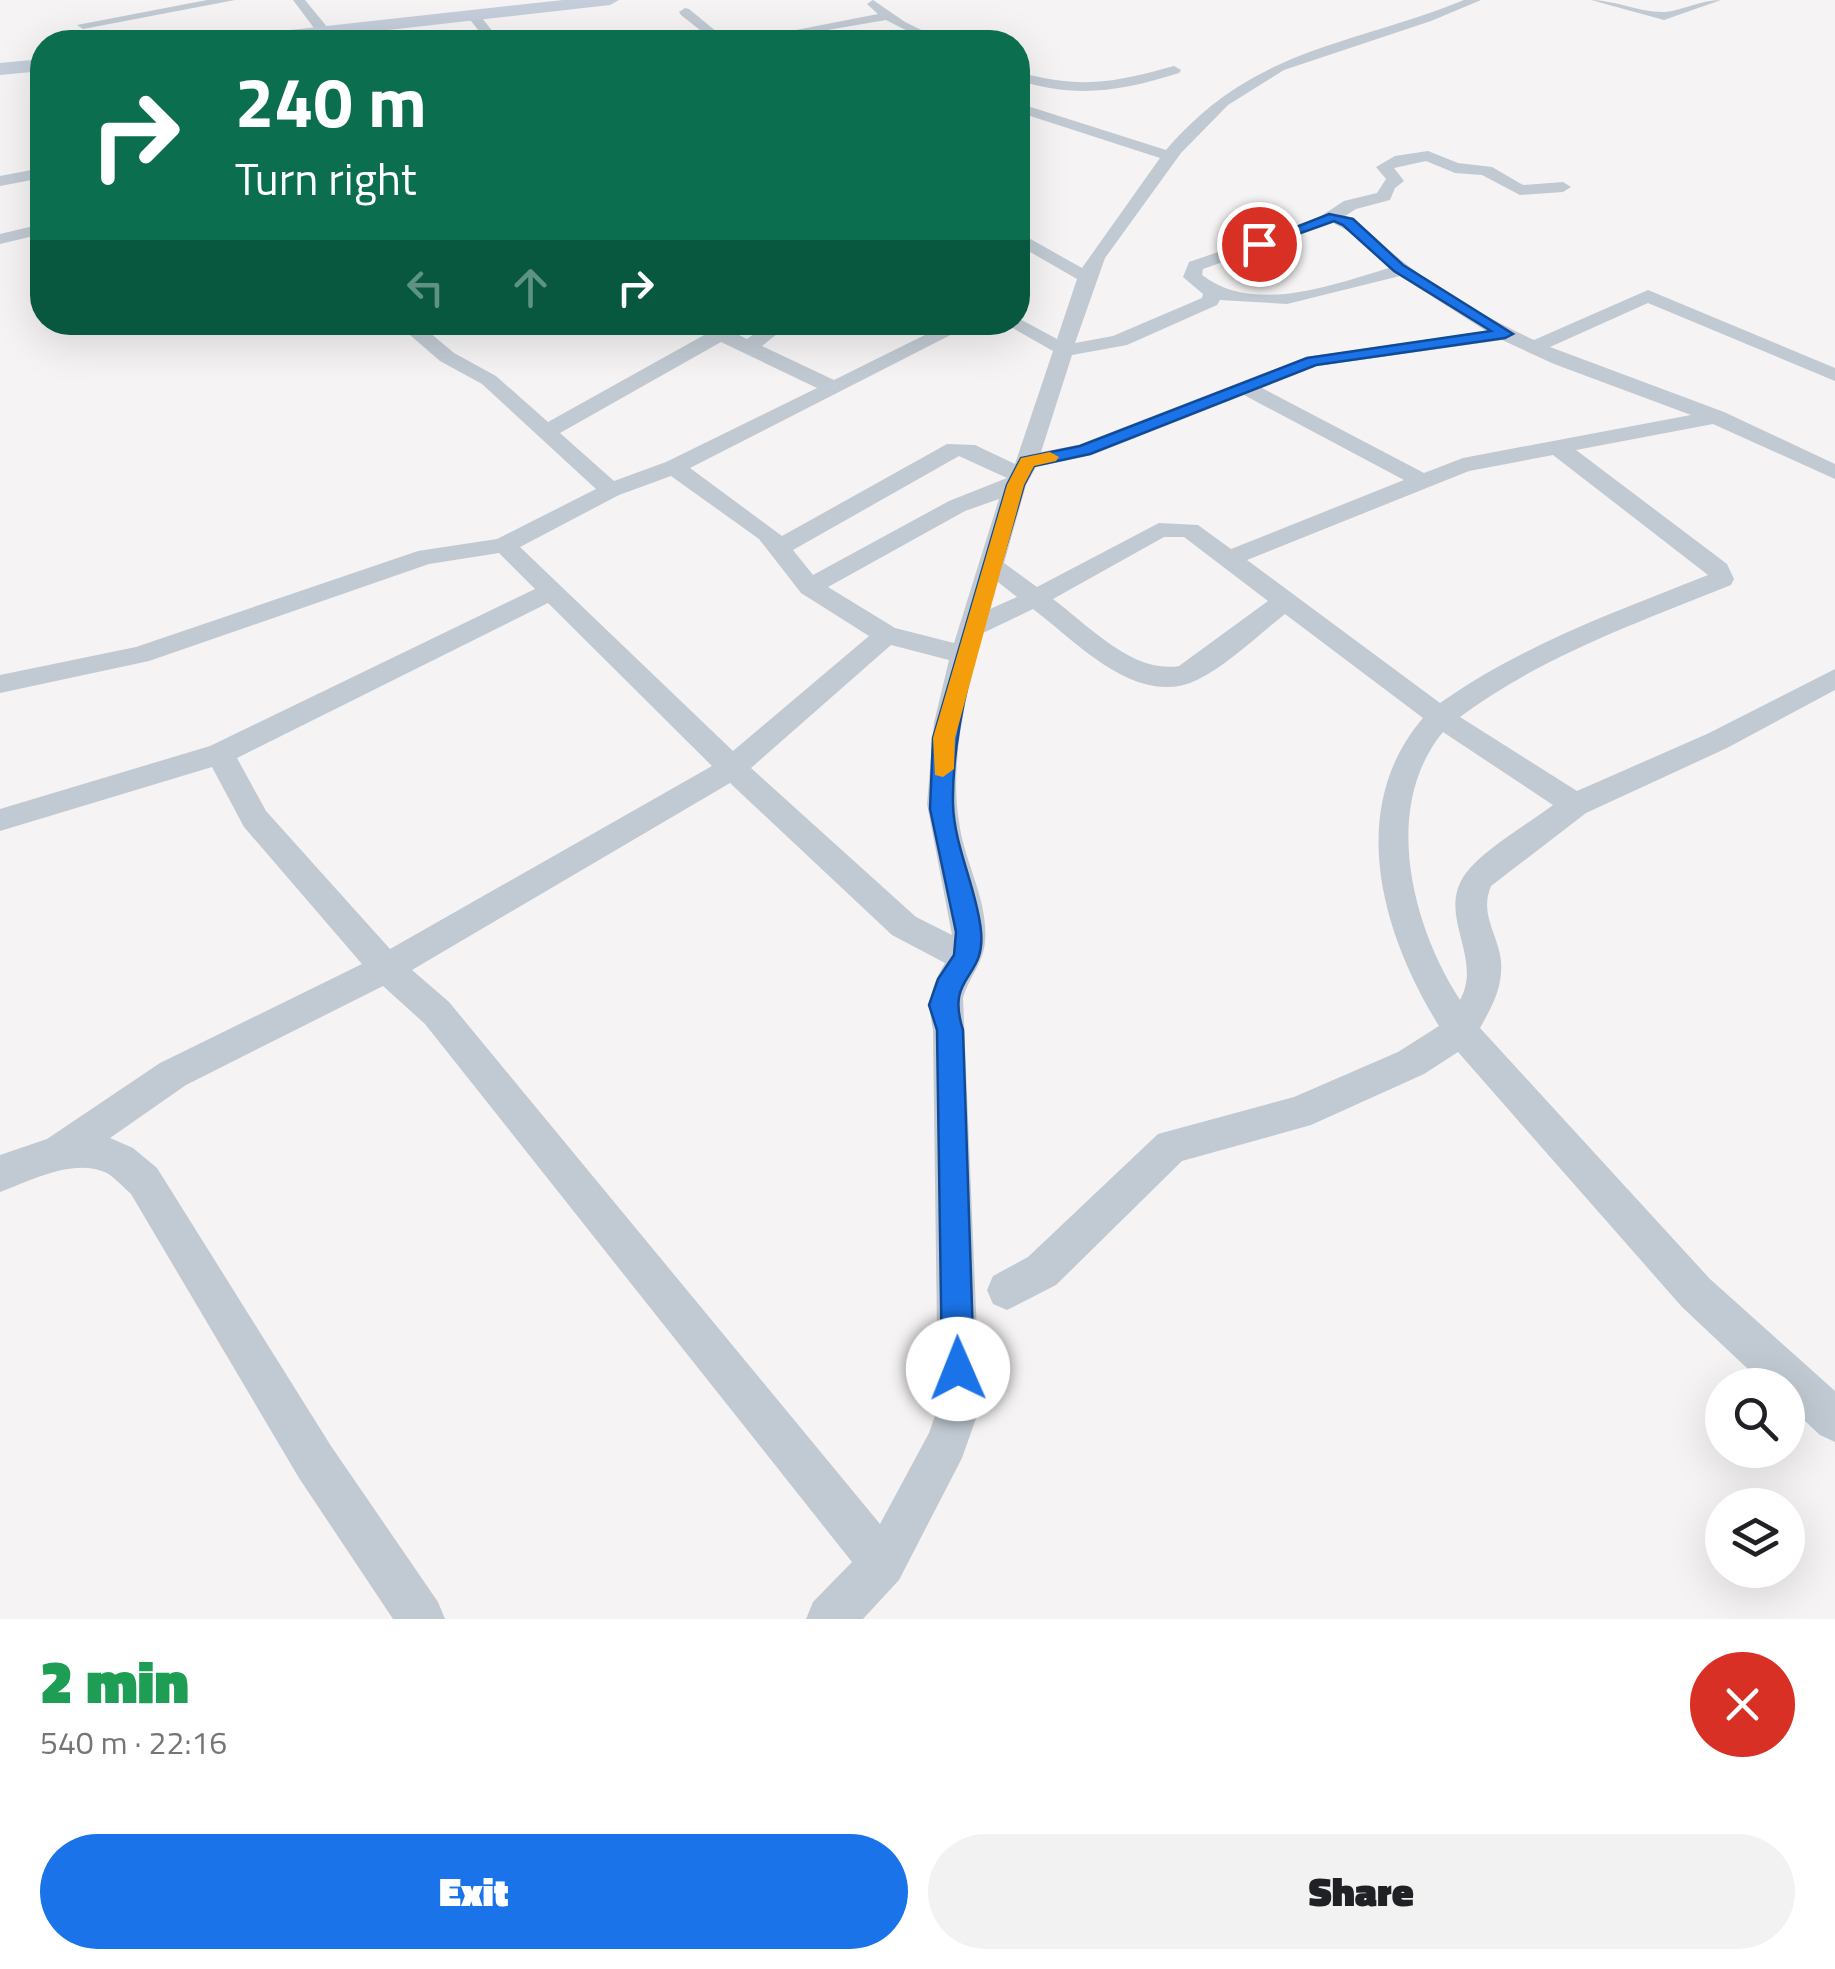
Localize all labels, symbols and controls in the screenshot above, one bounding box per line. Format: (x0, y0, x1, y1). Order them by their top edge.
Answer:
text: 240 m (235, 48, 427, 154)
icon: right (70, 70, 200, 200)
text: Turn right (235, 144, 417, 212)
pin (1217, 202, 1302, 287)
icon: arrive (1232, 217, 1287, 272)
icon: left (398, 260, 453, 315)
icon: ahead (503, 260, 558, 315)
icon: right (608, 260, 663, 315)
position arrow (906, 1317, 1010, 1421)
map controls (1705, 1368, 1805, 1588)
button: search (1705, 1368, 1805, 1468)
button: layers (1705, 1488, 1805, 1588)
text: 2 min (40, 1635, 189, 1726)
button: close (1690, 1652, 1795, 1757)
text: 540 m · 22:16 (40, 1718, 227, 1766)
button: Exit (40, 1834, 908, 1949)
button: Share (928, 1834, 1795, 1949)

